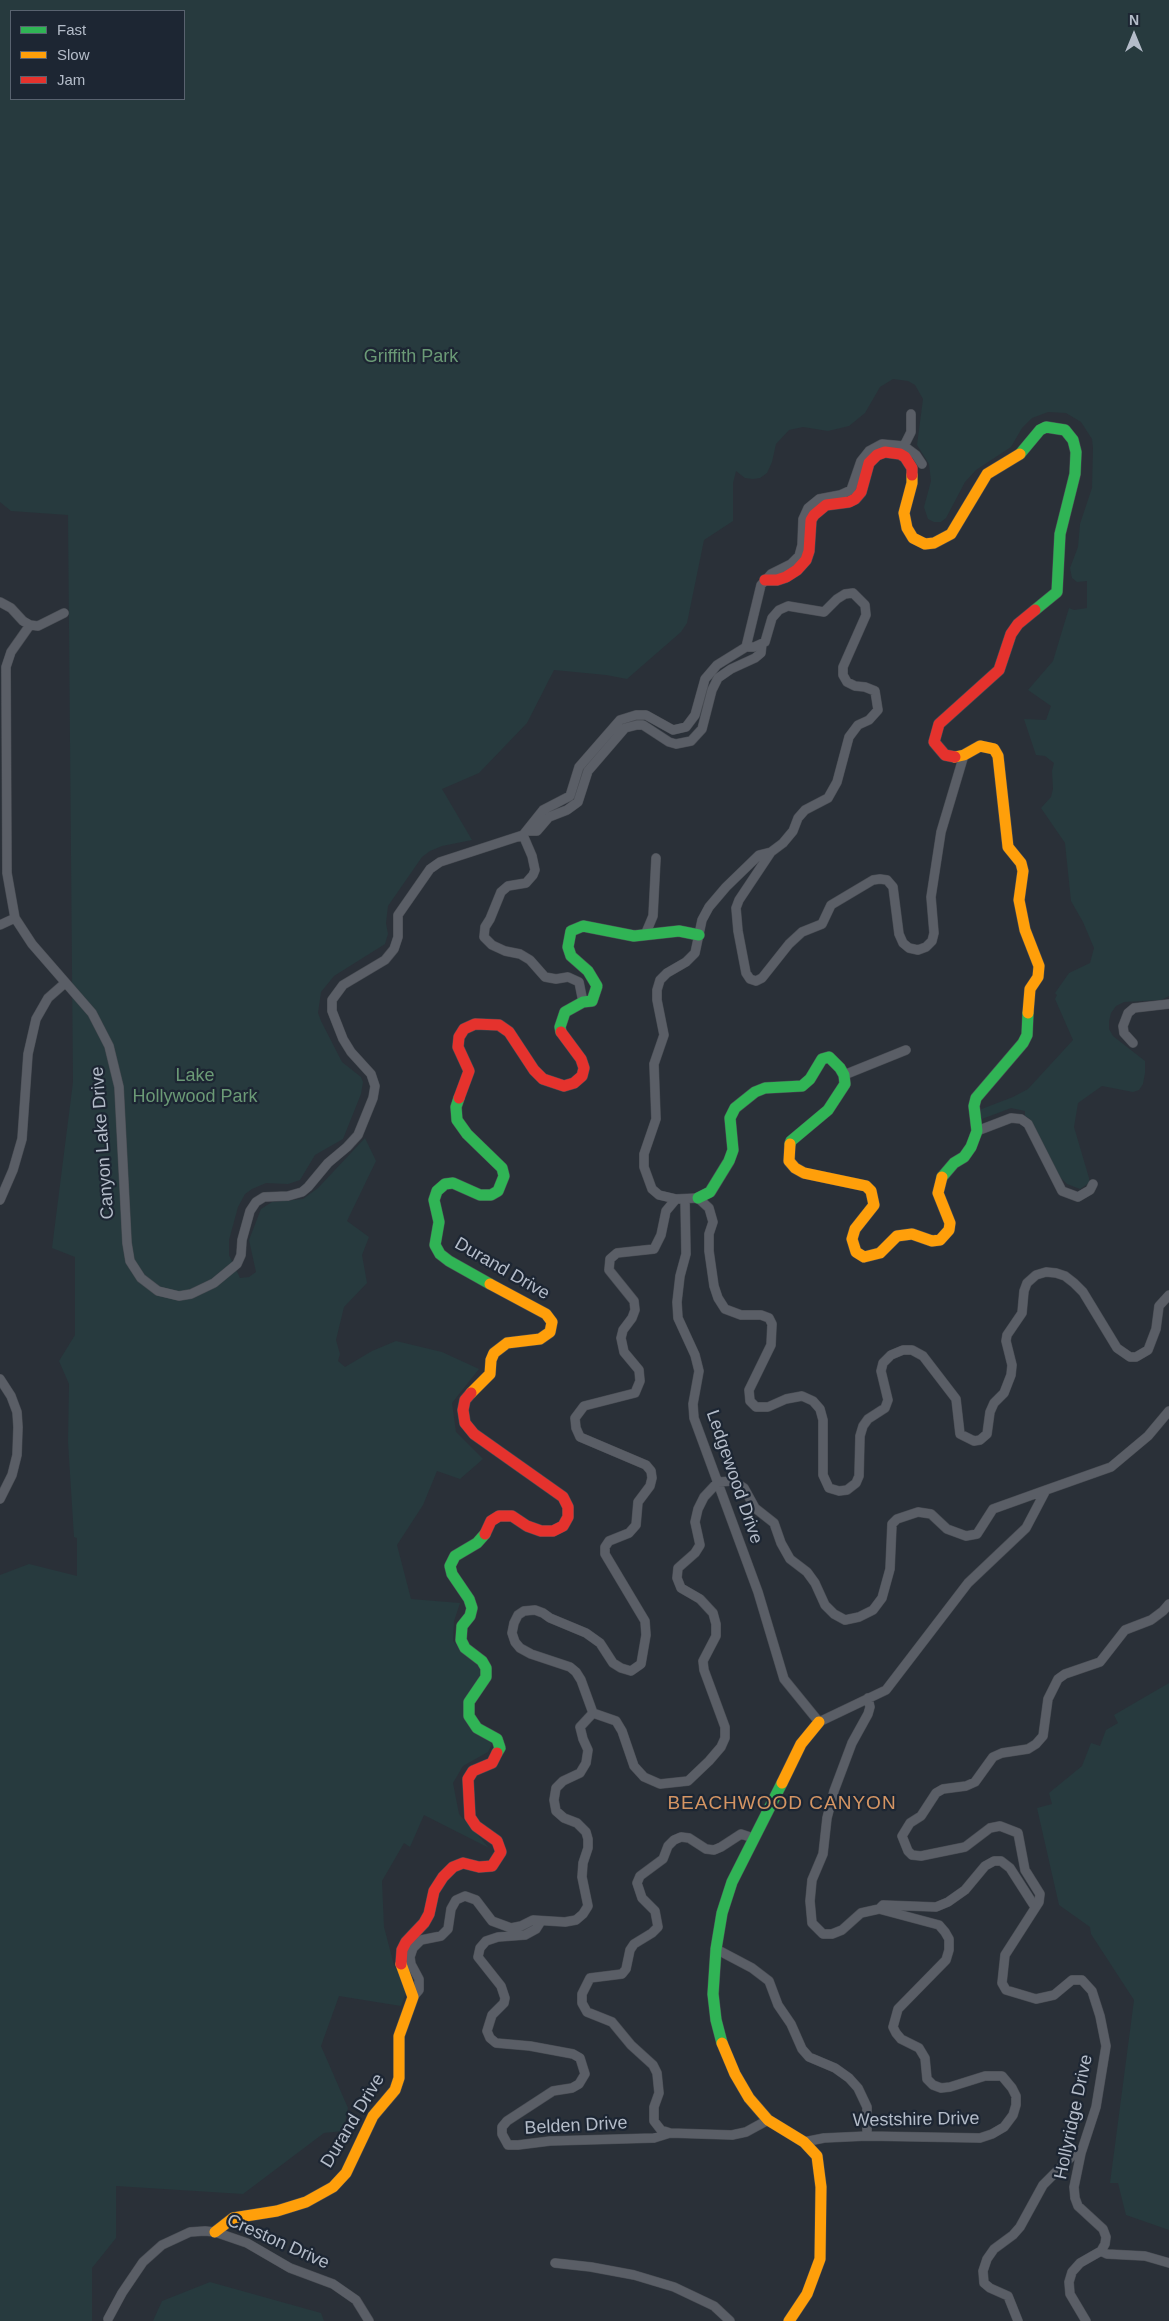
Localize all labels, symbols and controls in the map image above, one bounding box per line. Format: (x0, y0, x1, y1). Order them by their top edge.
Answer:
legend (10, 10, 185, 100)
north arrow (1109, 10, 1159, 60)
text: N (1129, 12, 1139, 28)
text: Fast (57, 21, 86, 38)
text: Slow (57, 46, 90, 63)
text: Jam (57, 71, 85, 88)
park label: Griffith Park (364, 346, 458, 368)
park label: Lake Hollywood Park (132, 1065, 258, 1108)
street label: Canyon Lake Drive (87, 1066, 119, 1220)
street label: Durand Drive (451, 1233, 553, 1305)
street label: Ledgewood Drive (701, 1407, 767, 1547)
district label: BEACHWOOD CANYON (665, 1793, 899, 1815)
street label: Hollyridge Drive (1050, 2053, 1098, 2181)
street label: Durand Drive (316, 2070, 390, 2172)
street label: Westshire Drive (852, 2108, 980, 2132)
street label: Belden Drive (524, 2113, 628, 2139)
street label: Creston Drive (223, 2210, 333, 2274)

